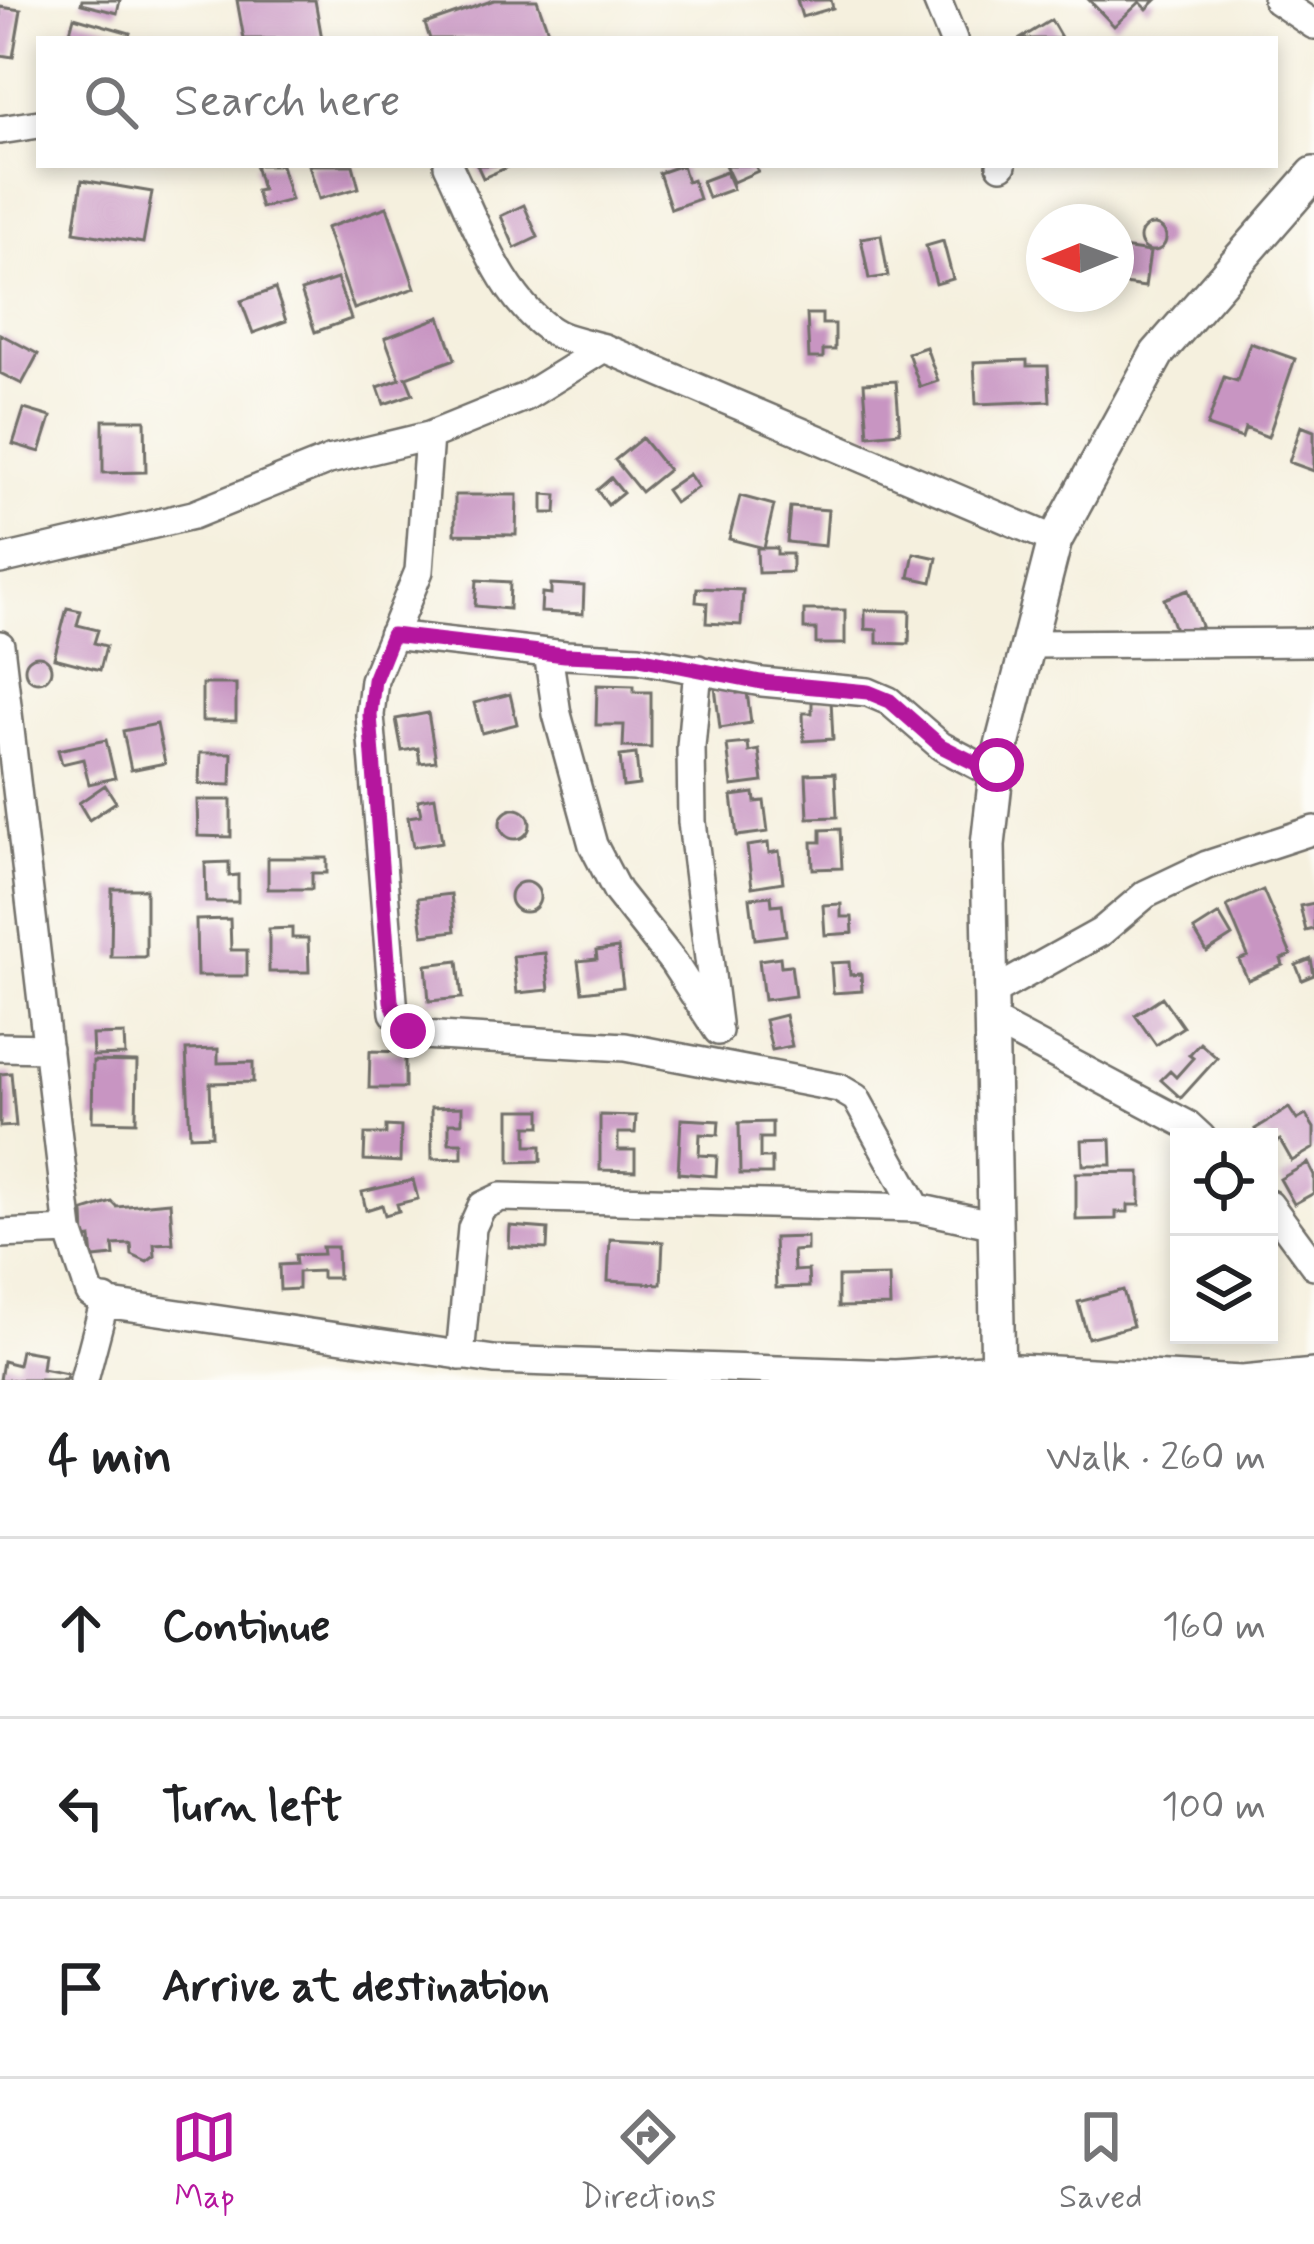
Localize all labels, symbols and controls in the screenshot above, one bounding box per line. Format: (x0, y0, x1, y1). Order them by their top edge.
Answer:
search box (36, 36, 1278, 168)
icon: search (78, 69, 144, 135)
text: Search here (174, 73, 401, 132)
north arrow (1026, 204, 1134, 312)
route start (970, 738, 1024, 792)
route end (381, 1004, 435, 1058)
map controls (1170, 1128, 1278, 1344)
button: locate (1170, 1128, 1278, 1236)
button: layers (1170, 1236, 1278, 1344)
text: 4 min (48, 1425, 172, 1491)
text: Walk · 260 m (1046, 1433, 1266, 1484)
icon: ahead (48, 1595, 114, 1661)
text: Continue (162, 1598, 330, 1657)
text: 160 m (1162, 1602, 1266, 1653)
icon: left (48, 1775, 114, 1841)
text: Turn left (162, 1778, 342, 1837)
text: 100 m (1161, 1782, 1266, 1833)
icon: arrive (48, 1955, 114, 2021)
text: Arrive at destination (162, 1958, 550, 2017)
tab: Map (171, 2104, 237, 2220)
tab: Directions (580, 2104, 716, 2220)
tab: Saved (1059, 2104, 1143, 2220)

